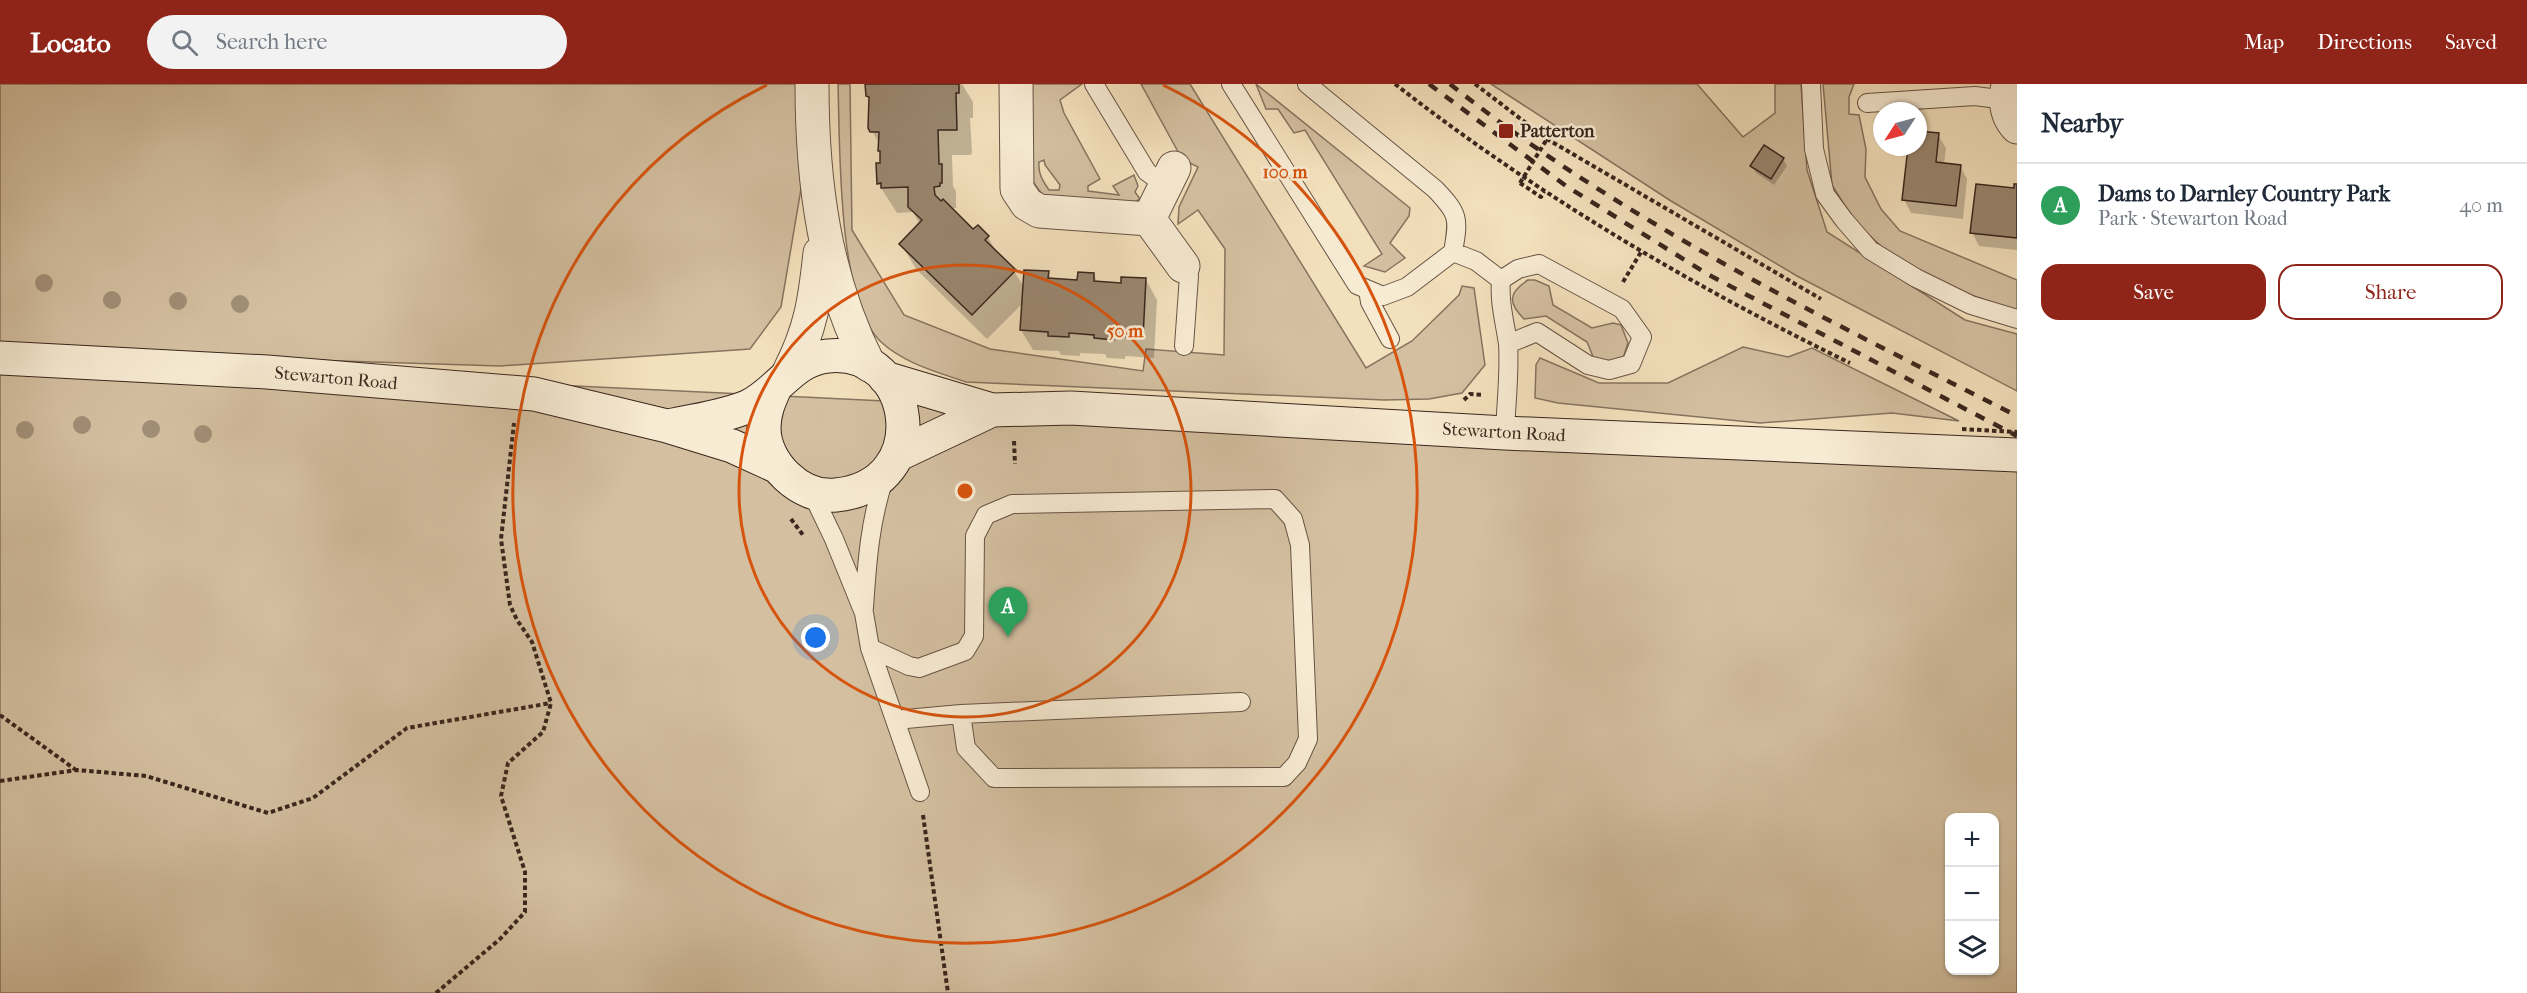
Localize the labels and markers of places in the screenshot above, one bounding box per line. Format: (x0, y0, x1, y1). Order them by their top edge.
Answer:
place label: Patterton (1520, 121, 1595, 142)
marker: Patterton (1497, 122, 1515, 140)
centre of rings (955, 481, 975, 501)
pin: A (988, 588, 1028, 637)

